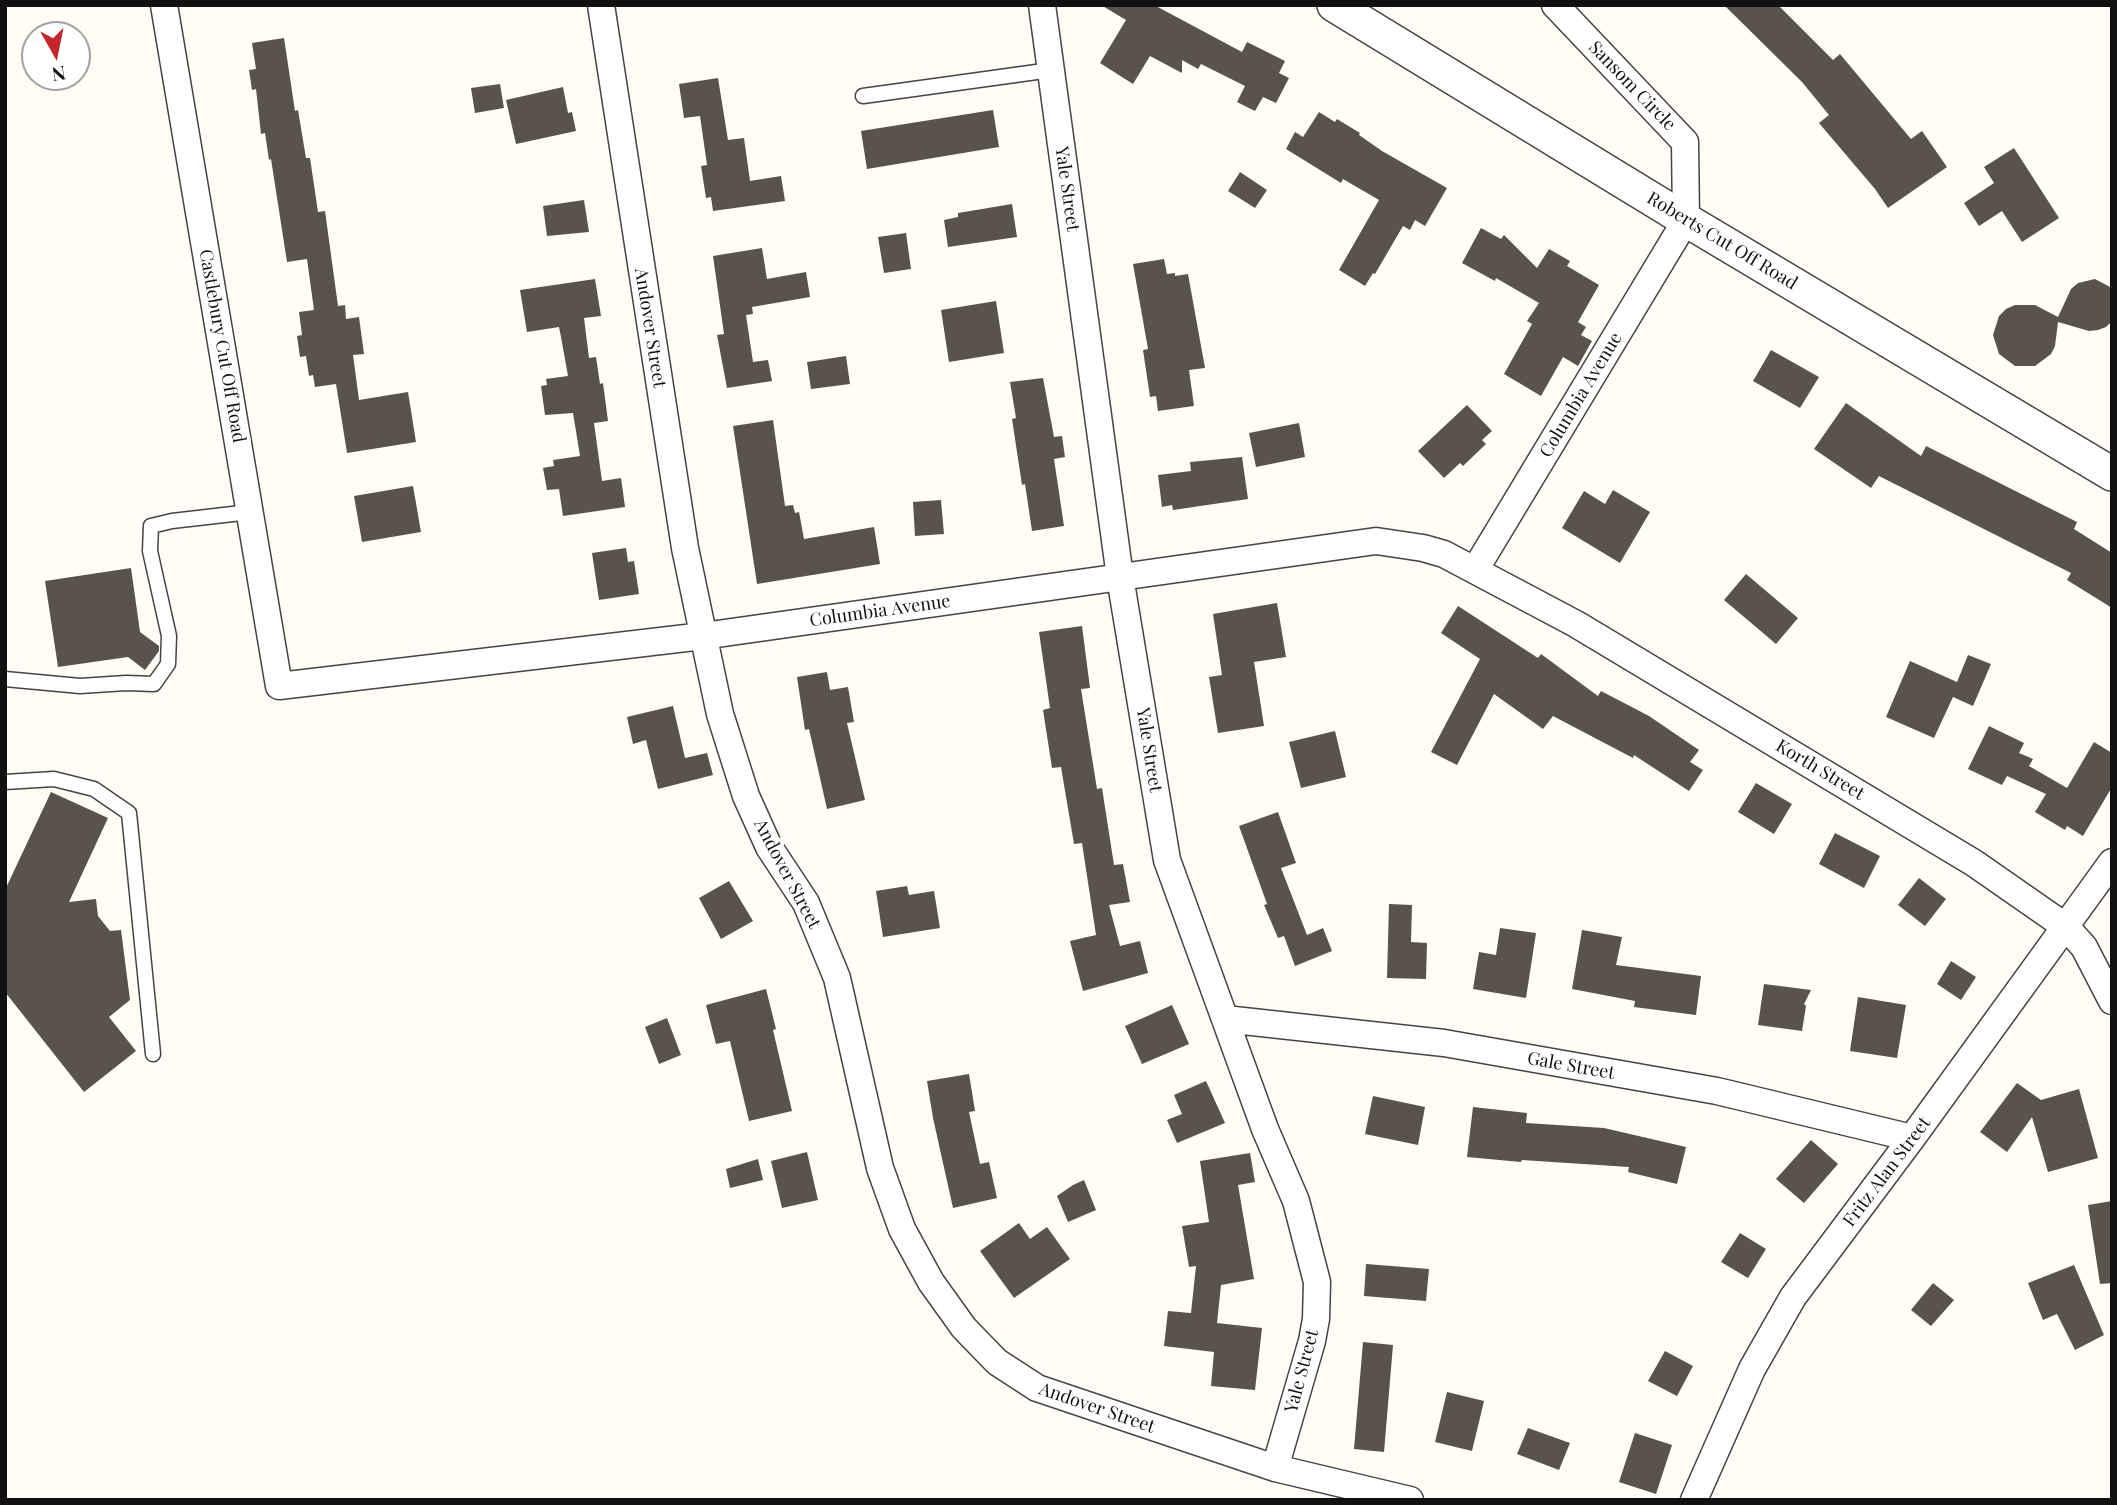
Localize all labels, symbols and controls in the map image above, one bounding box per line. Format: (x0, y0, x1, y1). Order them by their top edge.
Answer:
north arrow (21, 21, 91, 91)
street label: Sansom Circle (1584, 37, 1680, 135)
text: N (50, 61, 68, 89)
street label: Yale Street (1050, 145, 1084, 233)
street label: Roberts Cut Off Road (1643, 188, 1801, 294)
street label: Castlebury Cut Off Road (194, 248, 250, 444)
street label: Andover Street (630, 267, 670, 389)
street label: Columbia Avenue (1535, 329, 1627, 461)
street label: Columbia Avenue (808, 590, 952, 632)
street label: Yale Street (1132, 706, 1166, 794)
street label: Korth Street (1772, 735, 1868, 805)
street label: Andover Street (749, 816, 825, 932)
street label: Gale Street (1526, 1048, 1616, 1084)
street label: Fritz Alan Street (1839, 1113, 1935, 1231)
street label: Yale Street (1281, 1327, 1323, 1415)
street label: Andover Street (1036, 1378, 1158, 1438)

